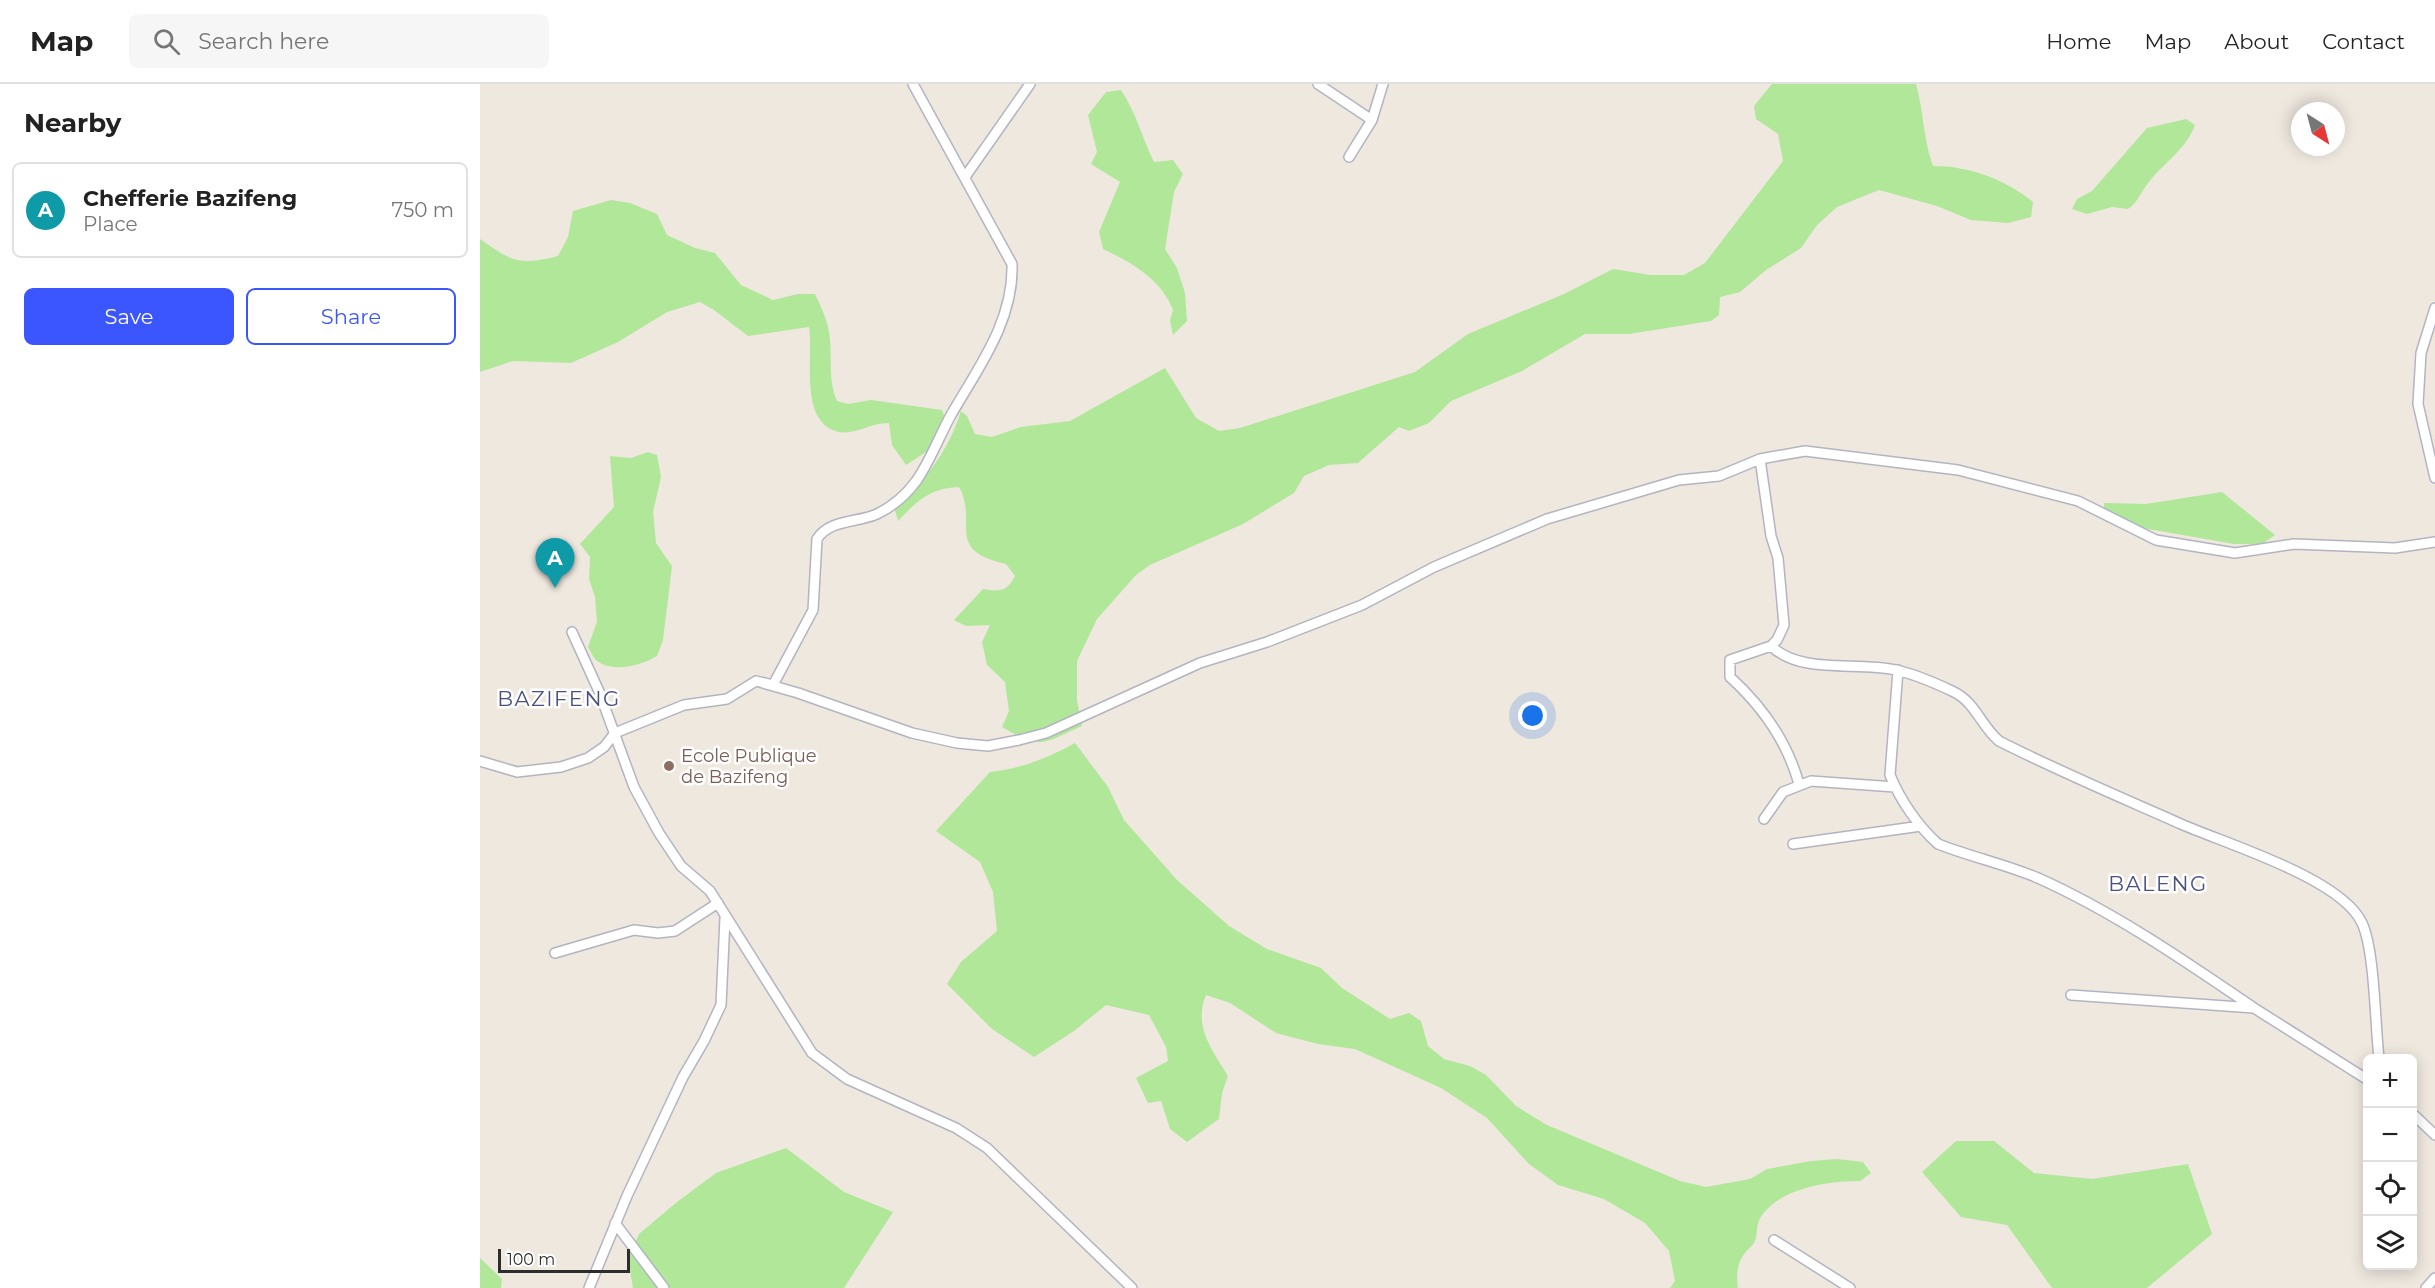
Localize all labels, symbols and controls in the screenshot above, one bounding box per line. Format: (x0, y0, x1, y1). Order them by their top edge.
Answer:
search box (129, 14, 549, 68)
text: Map (30, 24, 93, 58)
icon: search (150, 25, 183, 58)
text: Search here (198, 28, 329, 55)
text: Home (2046, 29, 2111, 54)
text: Map (2144, 29, 2191, 54)
text: About (2224, 29, 2289, 54)
text: Contact (2322, 29, 2405, 54)
north arrow (2291, 102, 2345, 156)
text: Nearby (24, 107, 121, 139)
text: Chefferie Bazifeng (83, 185, 297, 212)
text: A (38, 198, 53, 222)
text: 750 m (392, 198, 454, 222)
text: Place (83, 212, 138, 236)
button: Save (24, 288, 234, 345)
button: Share (246, 288, 456, 345)
pin: A (536, 538, 574, 588)
district label: BAZIFENG (497, 686, 621, 711)
your location (1518, 701, 1547, 730)
place label: Ecole Publique de Bazifeng (681, 745, 817, 788)
marker: Ecole Publique de Bazifeng (662, 759, 676, 773)
district label: BALENG (2108, 871, 2208, 896)
map controls (2363, 1054, 2417, 1270)
button: + (2363, 1054, 2417, 1108)
button: − (2363, 1108, 2417, 1162)
button: locate (2363, 1162, 2417, 1216)
button: layers (2363, 1216, 2417, 1270)
scale bar (498, 1246, 630, 1274)
text: 100 m (507, 1250, 555, 1269)

